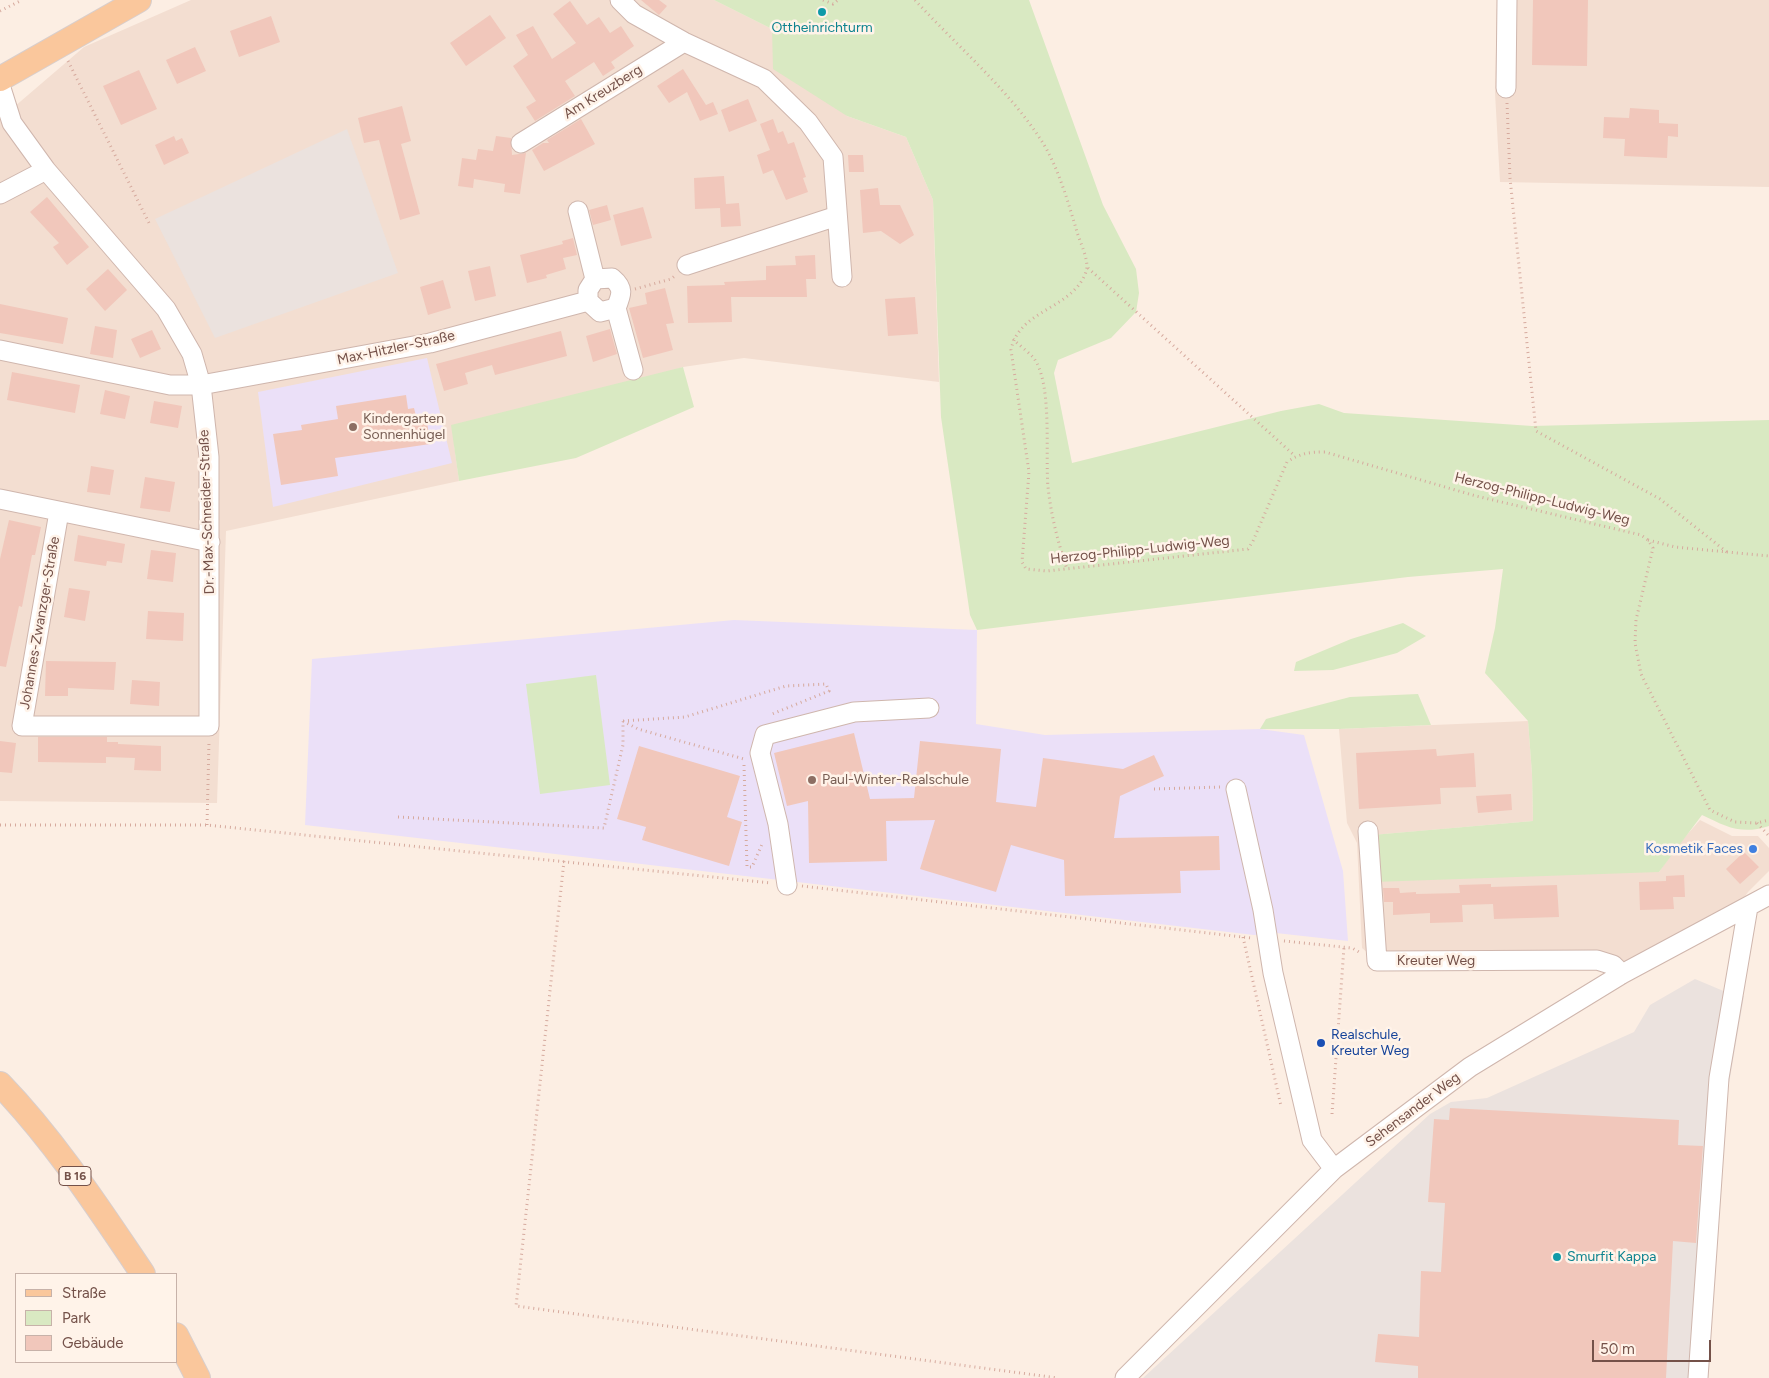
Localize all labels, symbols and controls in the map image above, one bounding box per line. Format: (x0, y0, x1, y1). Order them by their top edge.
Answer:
marker: Ottheinrichturm (816, 6, 828, 18)
place label: Ottheinrichturm (771, 20, 873, 36)
street label: Am Kreuzberg (561, 61, 645, 123)
street label: Max-Hitzler-Straße (336, 327, 456, 369)
place label: Kindergarten Sonnenhügel (363, 411, 445, 444)
marker: Kindergarten Sonnenhügel (347, 421, 359, 433)
street label: Dr.-Max-Schneider-Straße (196, 429, 218, 595)
street label: Herzog-Philipp-Ludwig-Weg (1453, 469, 1631, 529)
street label: Herzog-Philipp-Ludwig-Weg (1050, 532, 1230, 568)
street label: Johannes-Zwanzger-Straße (17, 535, 63, 711)
place label: Paul-Winter-Realschule (822, 772, 969, 788)
marker: Paul-Winter-Realschule (806, 774, 818, 786)
place label: Kosmetik Faces (1645, 841, 1743, 857)
marker: Kosmetik Faces (1747, 843, 1759, 855)
street label: Kreuter Weg (1397, 953, 1475, 969)
place label: Realschule, Kreuter Weg (1331, 1027, 1410, 1060)
marker: Realschule, Kreuter Weg (1315, 1037, 1327, 1049)
street label: Sehensander Weg (1363, 1069, 1463, 1151)
road number: B 16 (59, 1166, 91, 1186)
place label: Smurfit Kappa (1567, 1249, 1656, 1265)
marker: Smurfit Kappa (1551, 1251, 1563, 1263)
legend (15, 1273, 178, 1363)
text: Straße (62, 1284, 106, 1302)
text: Park (62, 1309, 91, 1327)
scale bar (1594, 1330, 1713, 1362)
text: Gebäude (62, 1334, 123, 1352)
text: 50 m (1600, 1340, 1635, 1358)

